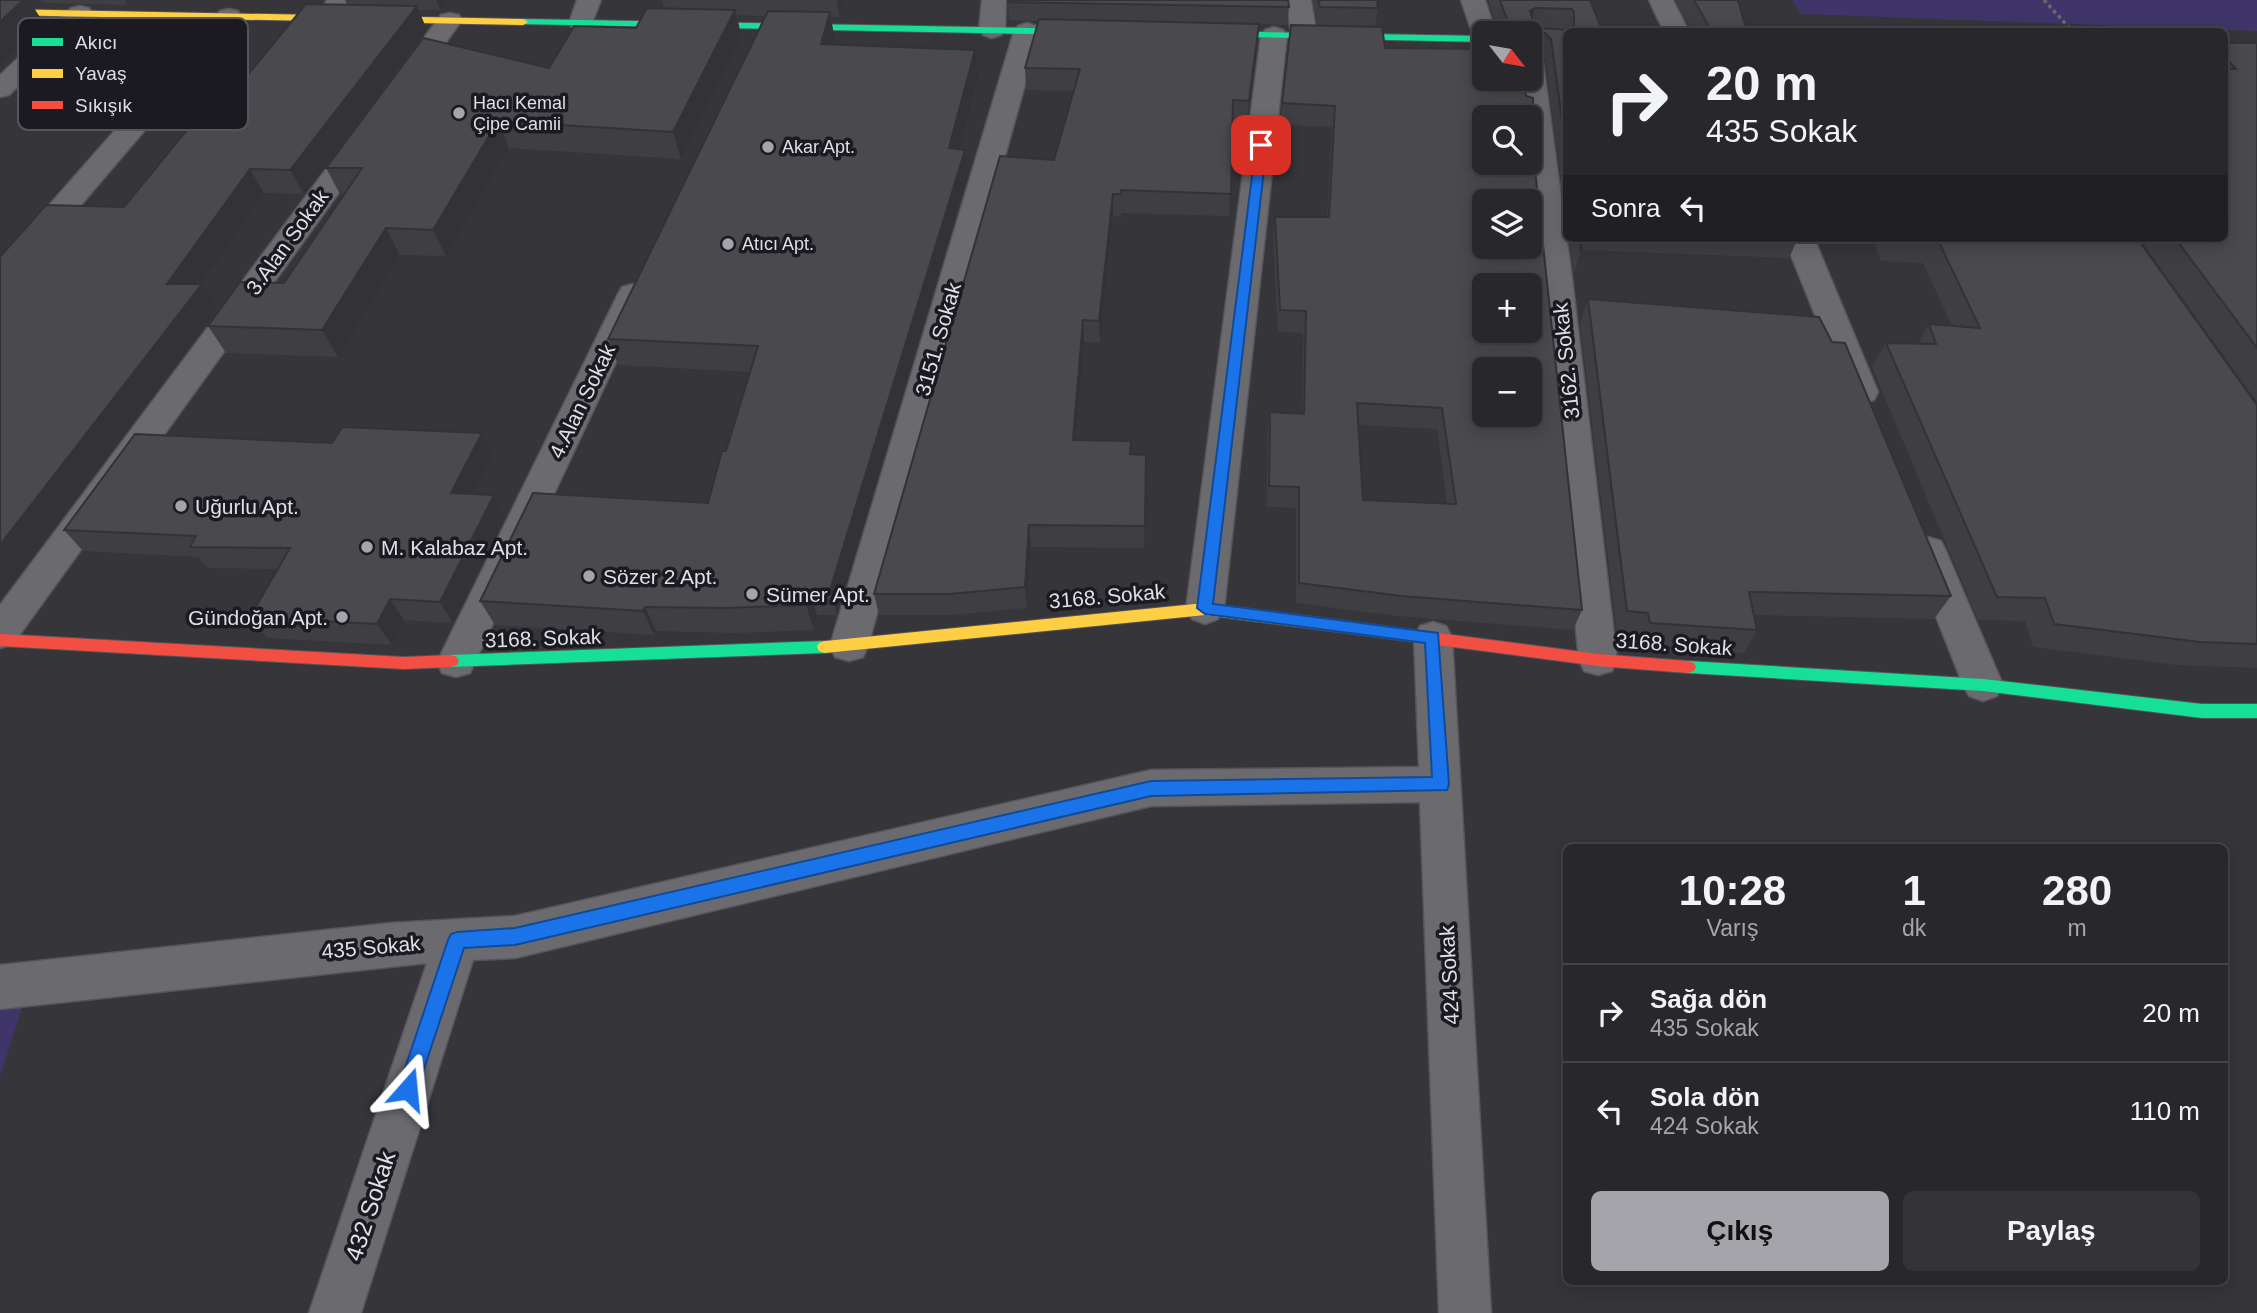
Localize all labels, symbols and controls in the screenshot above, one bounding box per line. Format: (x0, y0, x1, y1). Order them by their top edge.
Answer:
legend (18, 18, 248, 130)
north arrow (1472, 21, 1542, 91)
map controls (1472, 21, 1542, 427)
text: Akıcı (75, 32, 117, 53)
icon: right (1591, 56, 1682, 147)
text: 20 m (1706, 56, 1818, 110)
text: Yavaş (75, 63, 126, 84)
place label: Hacı Kemal Çipe Camii (473, 93, 566, 134)
text: Sıkışık (75, 95, 133, 116)
marker: Hacı Kemal Çipe Camii (451, 105, 467, 121)
button: search (1472, 105, 1542, 175)
text: 435 Sokak (1706, 113, 1857, 149)
pin (1231, 115, 1291, 175)
icon: arrive (1242, 126, 1280, 164)
place label: Akar Apt. (782, 137, 855, 157)
marker: Akar Apt. (760, 139, 776, 155)
street label: 3.Alan Sokak (241, 185, 333, 299)
button: layers (1472, 189, 1542, 259)
icon: left (1674, 189, 1712, 227)
text: Sonra (1591, 193, 1660, 223)
place label: Atıcı Apt. (742, 234, 814, 254)
marker: Atıcı Apt. (720, 236, 736, 252)
button: + (1472, 273, 1542, 343)
street label: 3151. Sokak (911, 279, 965, 398)
street label: 3162. Sokak (1548, 301, 1584, 420)
street label: 4.Alan Sokak (545, 340, 620, 462)
button: − (1472, 357, 1542, 427)
place label: Uğurlu Apt. (195, 495, 299, 518)
marker: Uğurlu Apt. (173, 498, 189, 514)
place label: M. Kalabaz Apt. (381, 536, 528, 559)
marker: M. Kalabaz Apt. (359, 539, 375, 555)
place label: Sözer 2 Apt. (603, 565, 717, 588)
marker: Sözer 2 Apt. (581, 568, 597, 584)
street label: 3168. Sokak (1048, 579, 1167, 613)
place label: Sümer Apt. (766, 583, 870, 606)
marker: Sümer Apt. (744, 586, 760, 602)
place label: Gündoğan Apt. (188, 606, 328, 629)
marker: Gündoğan Apt. (334, 609, 350, 625)
street label: 3168. Sokak (484, 624, 602, 652)
street label: 3168. Sokak (1615, 628, 1734, 660)
text: 10:28 (1679, 867, 1786, 914)
text: 1 (1902, 867, 1926, 914)
text: 280 (2042, 867, 2112, 914)
text: Varış (1707, 915, 1759, 941)
text: dk (1902, 915, 1926, 941)
text: m (2068, 915, 2087, 941)
street label: 424 Sokak (1435, 924, 1463, 1025)
street label: 435 Sokak (321, 931, 422, 963)
text: Sağa dön (1650, 984, 1767, 1014)
icon: right (1591, 994, 1629, 1032)
text: 20 m (2142, 998, 2200, 1028)
text: 435 Sokak (1650, 1015, 1759, 1041)
position arrow (371, 1052, 445, 1126)
text: Sola dön (1650, 1082, 1760, 1112)
icon: left (1591, 1092, 1629, 1130)
text: 110 m (2130, 1096, 2200, 1126)
text: 424 Sokak (1650, 1113, 1759, 1139)
street label: 432 Sokak (340, 1147, 401, 1264)
button: Çıkış (1591, 1191, 1889, 1271)
button: Paylaş (1903, 1191, 2200, 1271)

